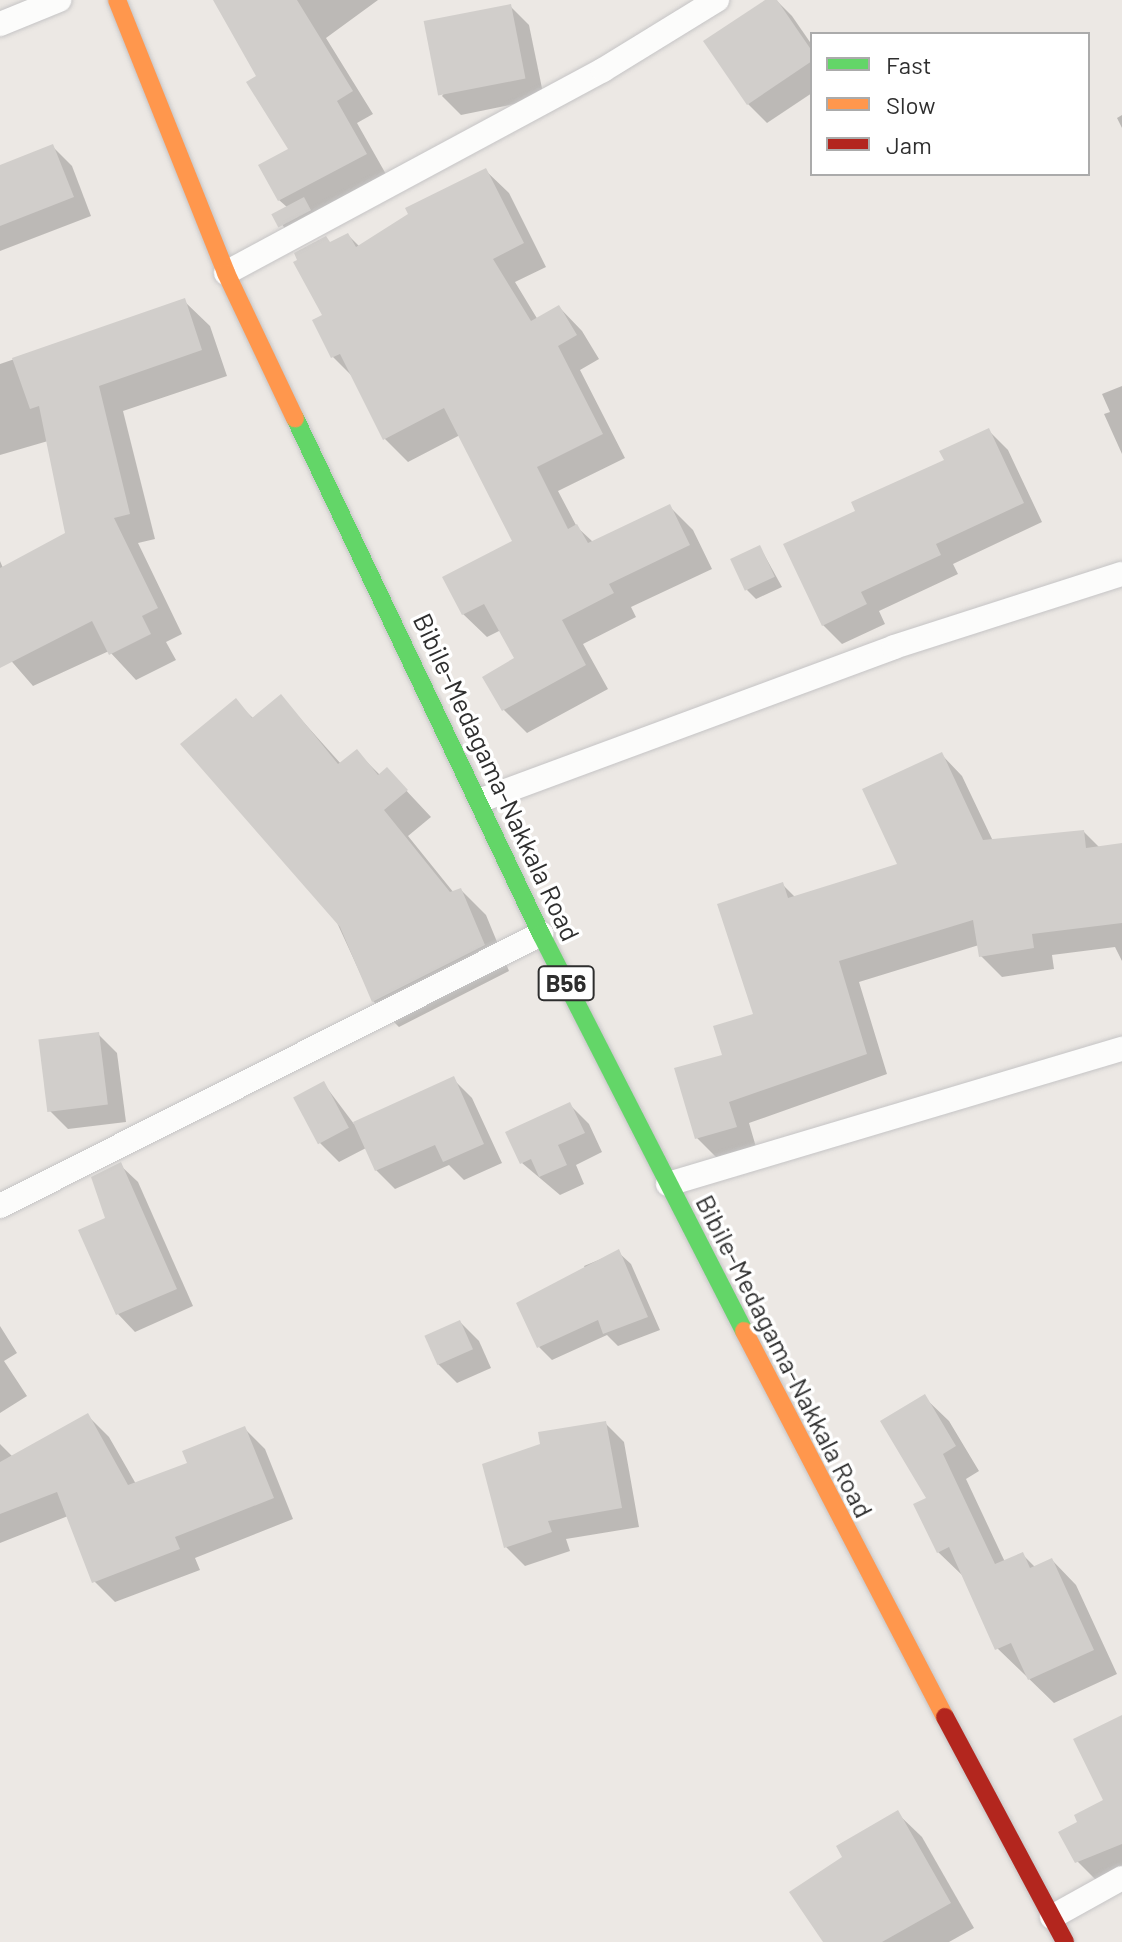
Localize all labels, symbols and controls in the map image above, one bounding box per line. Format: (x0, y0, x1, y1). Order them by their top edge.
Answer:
legend (810, 32, 1090, 176)
text: Fast (886, 50, 931, 79)
text: Slow (886, 90, 935, 119)
text: Jam (886, 130, 932, 159)
street label: Bibile-Medagama-Nakkala Road (407, 608, 587, 946)
road number: B56 (536, 963, 596, 1003)
street label: Bibile-Medagama-Nakkala Road (690, 1189, 880, 1523)

